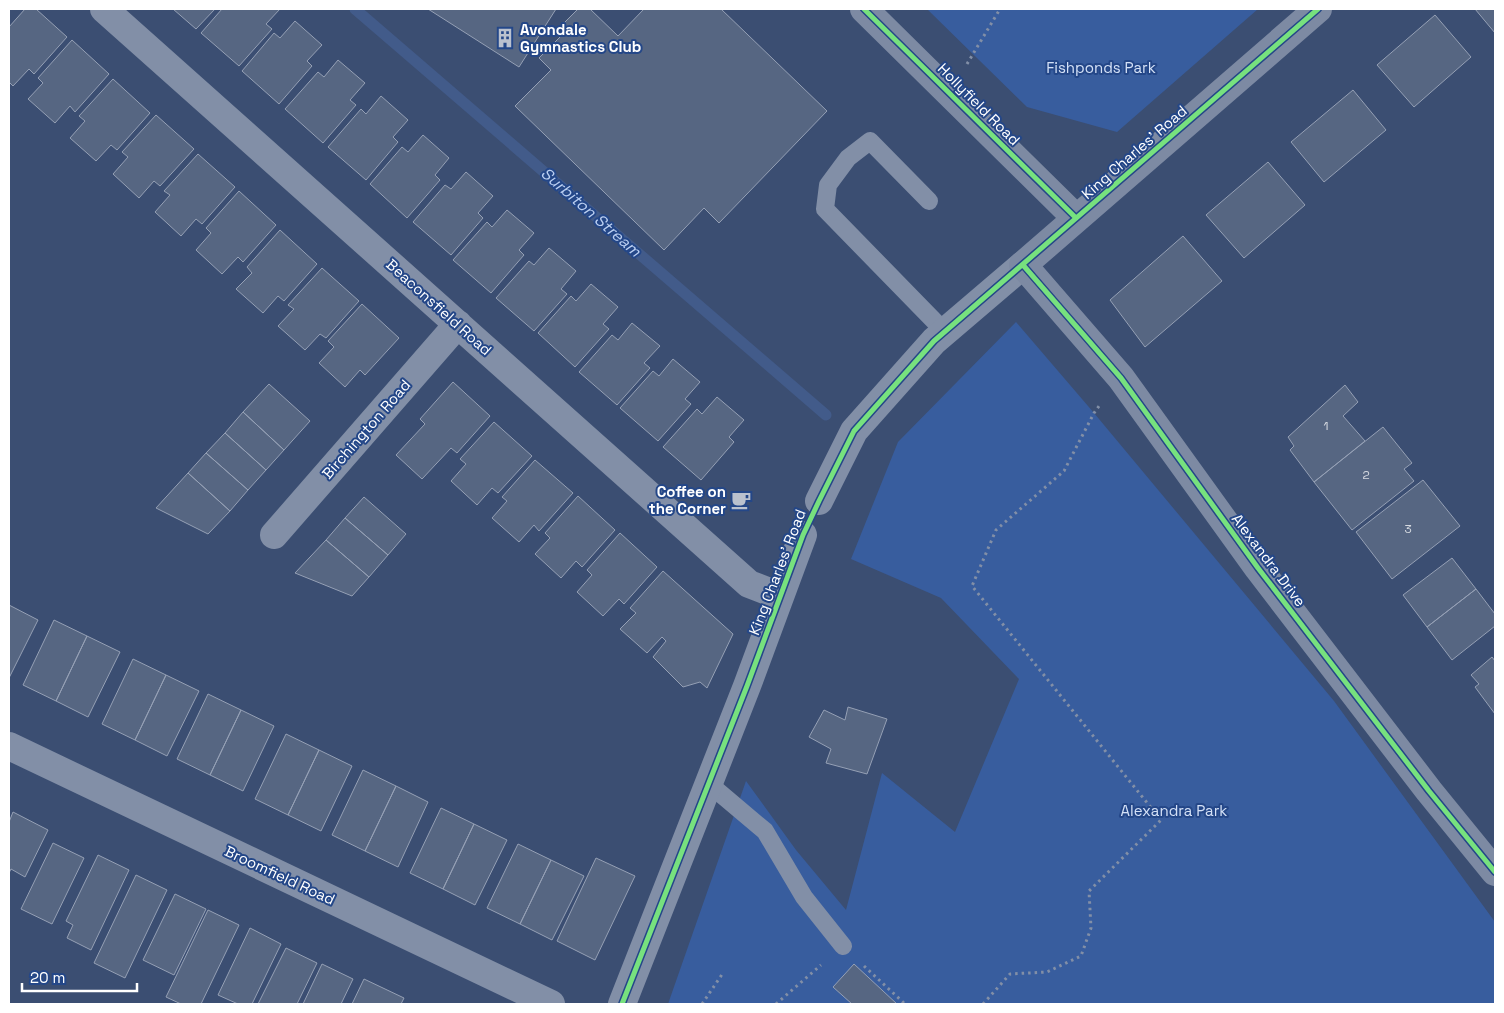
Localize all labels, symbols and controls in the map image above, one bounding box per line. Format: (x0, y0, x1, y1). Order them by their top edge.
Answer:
place label: Avondale Gymnastics Club (520, 20, 641, 56)
building icon: Avondale Gymnastics Club (494, 27, 516, 49)
park label: Fishponds Park (1046, 58, 1156, 77)
street label: Hollyfield Road (934, 59, 1024, 149)
street label: King Charles' Road (1077, 101, 1191, 203)
water label: Surbiton Stream (537, 163, 646, 262)
street label: Beaconsfield Road (382, 255, 496, 359)
street label: Birchington Road (318, 375, 414, 483)
house number: 1 (1323, 418, 1329, 434)
house number: 2 (1362, 467, 1370, 483)
place label: Coffee on the Corner (649, 482, 726, 518)
cafe icon: Coffee on the Corner (730, 489, 752, 511)
street label: King Charles' Road (744, 506, 810, 638)
street label: Alexandra Drive (1228, 510, 1310, 610)
house number: 3 (1404, 521, 1412, 537)
park label: Alexandra Park (1121, 801, 1227, 820)
street label: Broomfield Road (222, 841, 338, 909)
scale bar (22, 960, 138, 992)
text: 20 m (30, 968, 65, 987)

